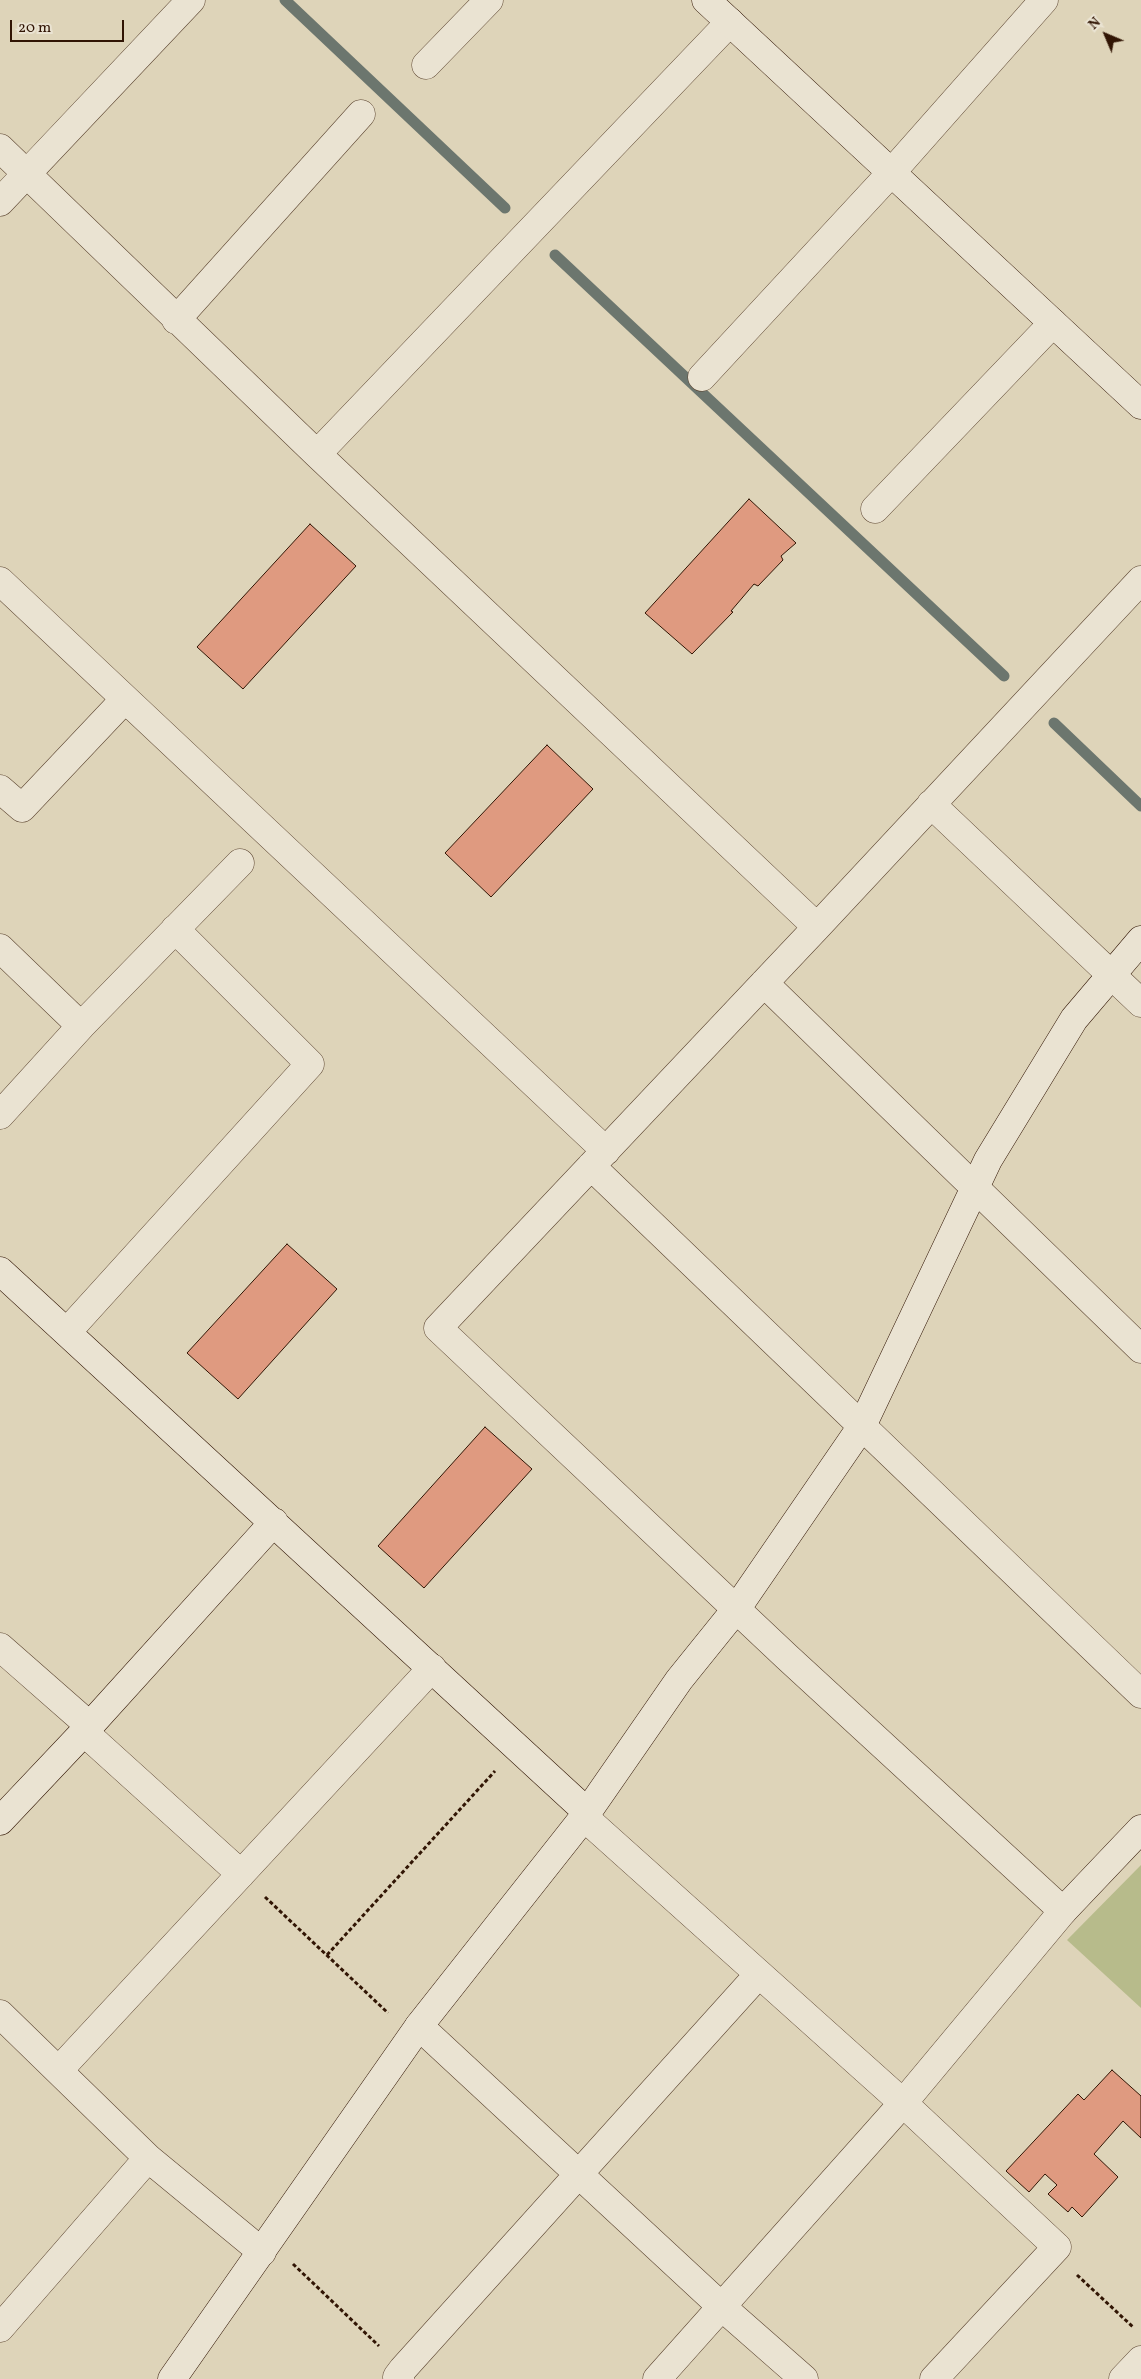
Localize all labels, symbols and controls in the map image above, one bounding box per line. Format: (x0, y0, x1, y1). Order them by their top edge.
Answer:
scale bar (12, 10, 126, 42)
north arrow (1081, 10, 1131, 60)
text: N (1085, 14, 1105, 34)
text: 20 m (18, 18, 51, 39)

